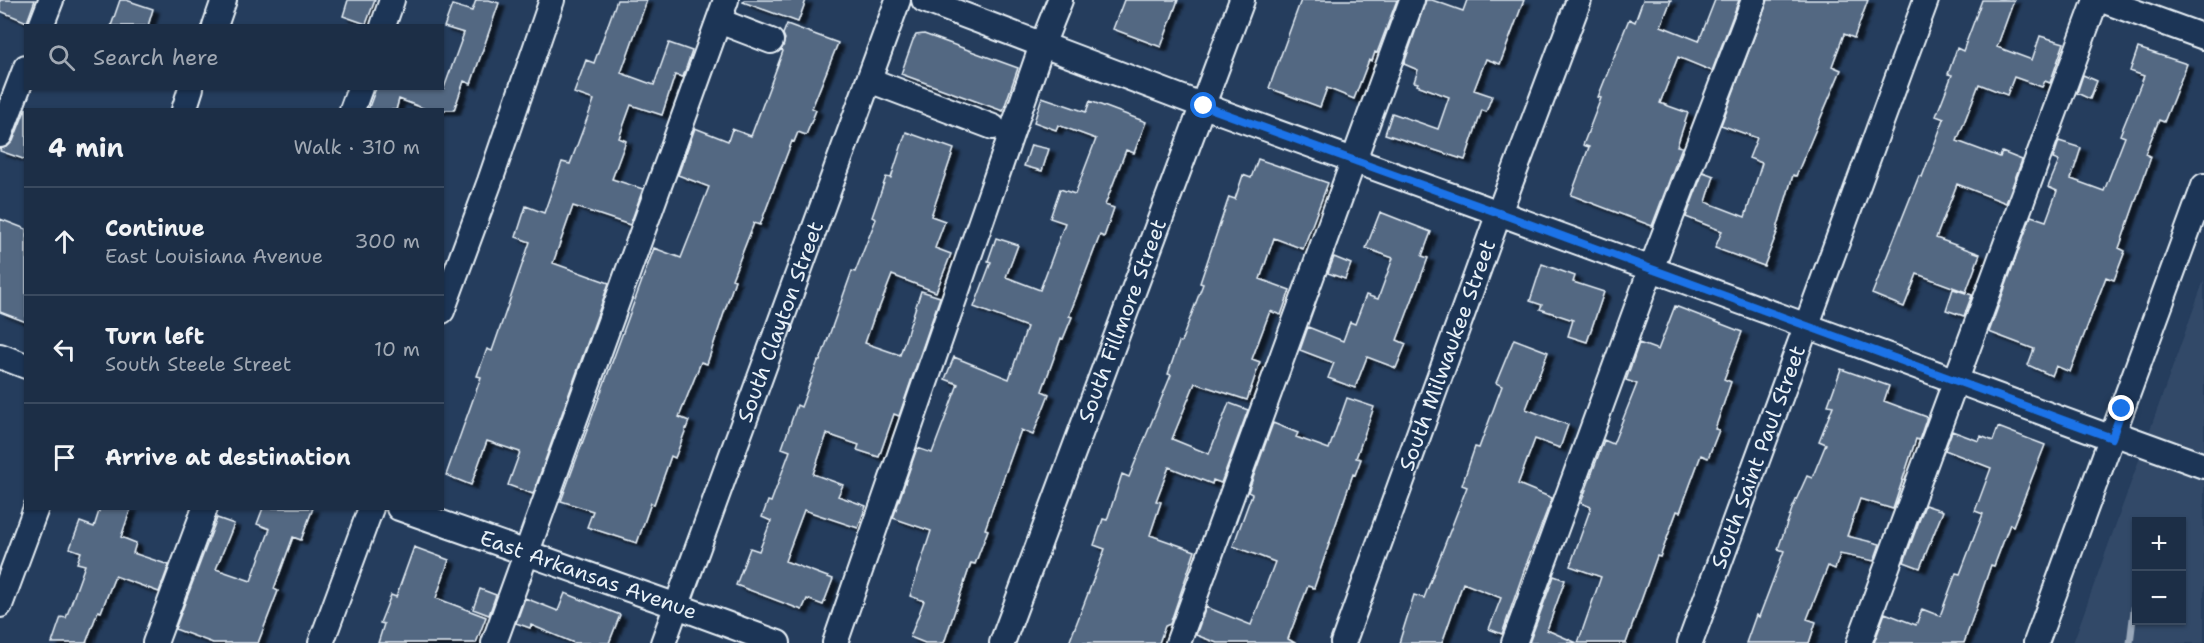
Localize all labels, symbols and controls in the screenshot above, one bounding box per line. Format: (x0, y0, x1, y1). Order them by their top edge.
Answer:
search box (24, 24, 444, 90)
icon: search (45, 41, 78, 74)
text: Search here (93, 43, 219, 72)
route start (1190, 92, 1216, 118)
text: 4 min (48, 130, 124, 165)
text: Walk · 310 m (294, 134, 420, 160)
text: Continue (105, 214, 205, 243)
street label: South Fillmore Street (1072, 215, 1173, 427)
street label: South Clayton Street (731, 217, 830, 426)
icon: ahead (48, 225, 81, 258)
text: 300 m (354, 228, 420, 254)
street label: South Milwaukee Street (1393, 236, 1502, 475)
text: East Louisiana Avenue (105, 243, 323, 269)
text: Turn left (105, 322, 204, 351)
icon: left (48, 333, 81, 366)
text: 10 m (374, 336, 420, 362)
street label: South Saint Paul Street (1704, 342, 1812, 573)
text: South Steele Street (105, 351, 291, 377)
route end (2108, 395, 2134, 421)
icon: arrive (48, 441, 81, 474)
text: Arrive at destination (105, 443, 351, 472)
map controls (2132, 517, 2186, 625)
button: + (2132, 517, 2186, 571)
street label: East Arkansas Avenue (476, 524, 701, 626)
button: − (2132, 571, 2186, 625)

